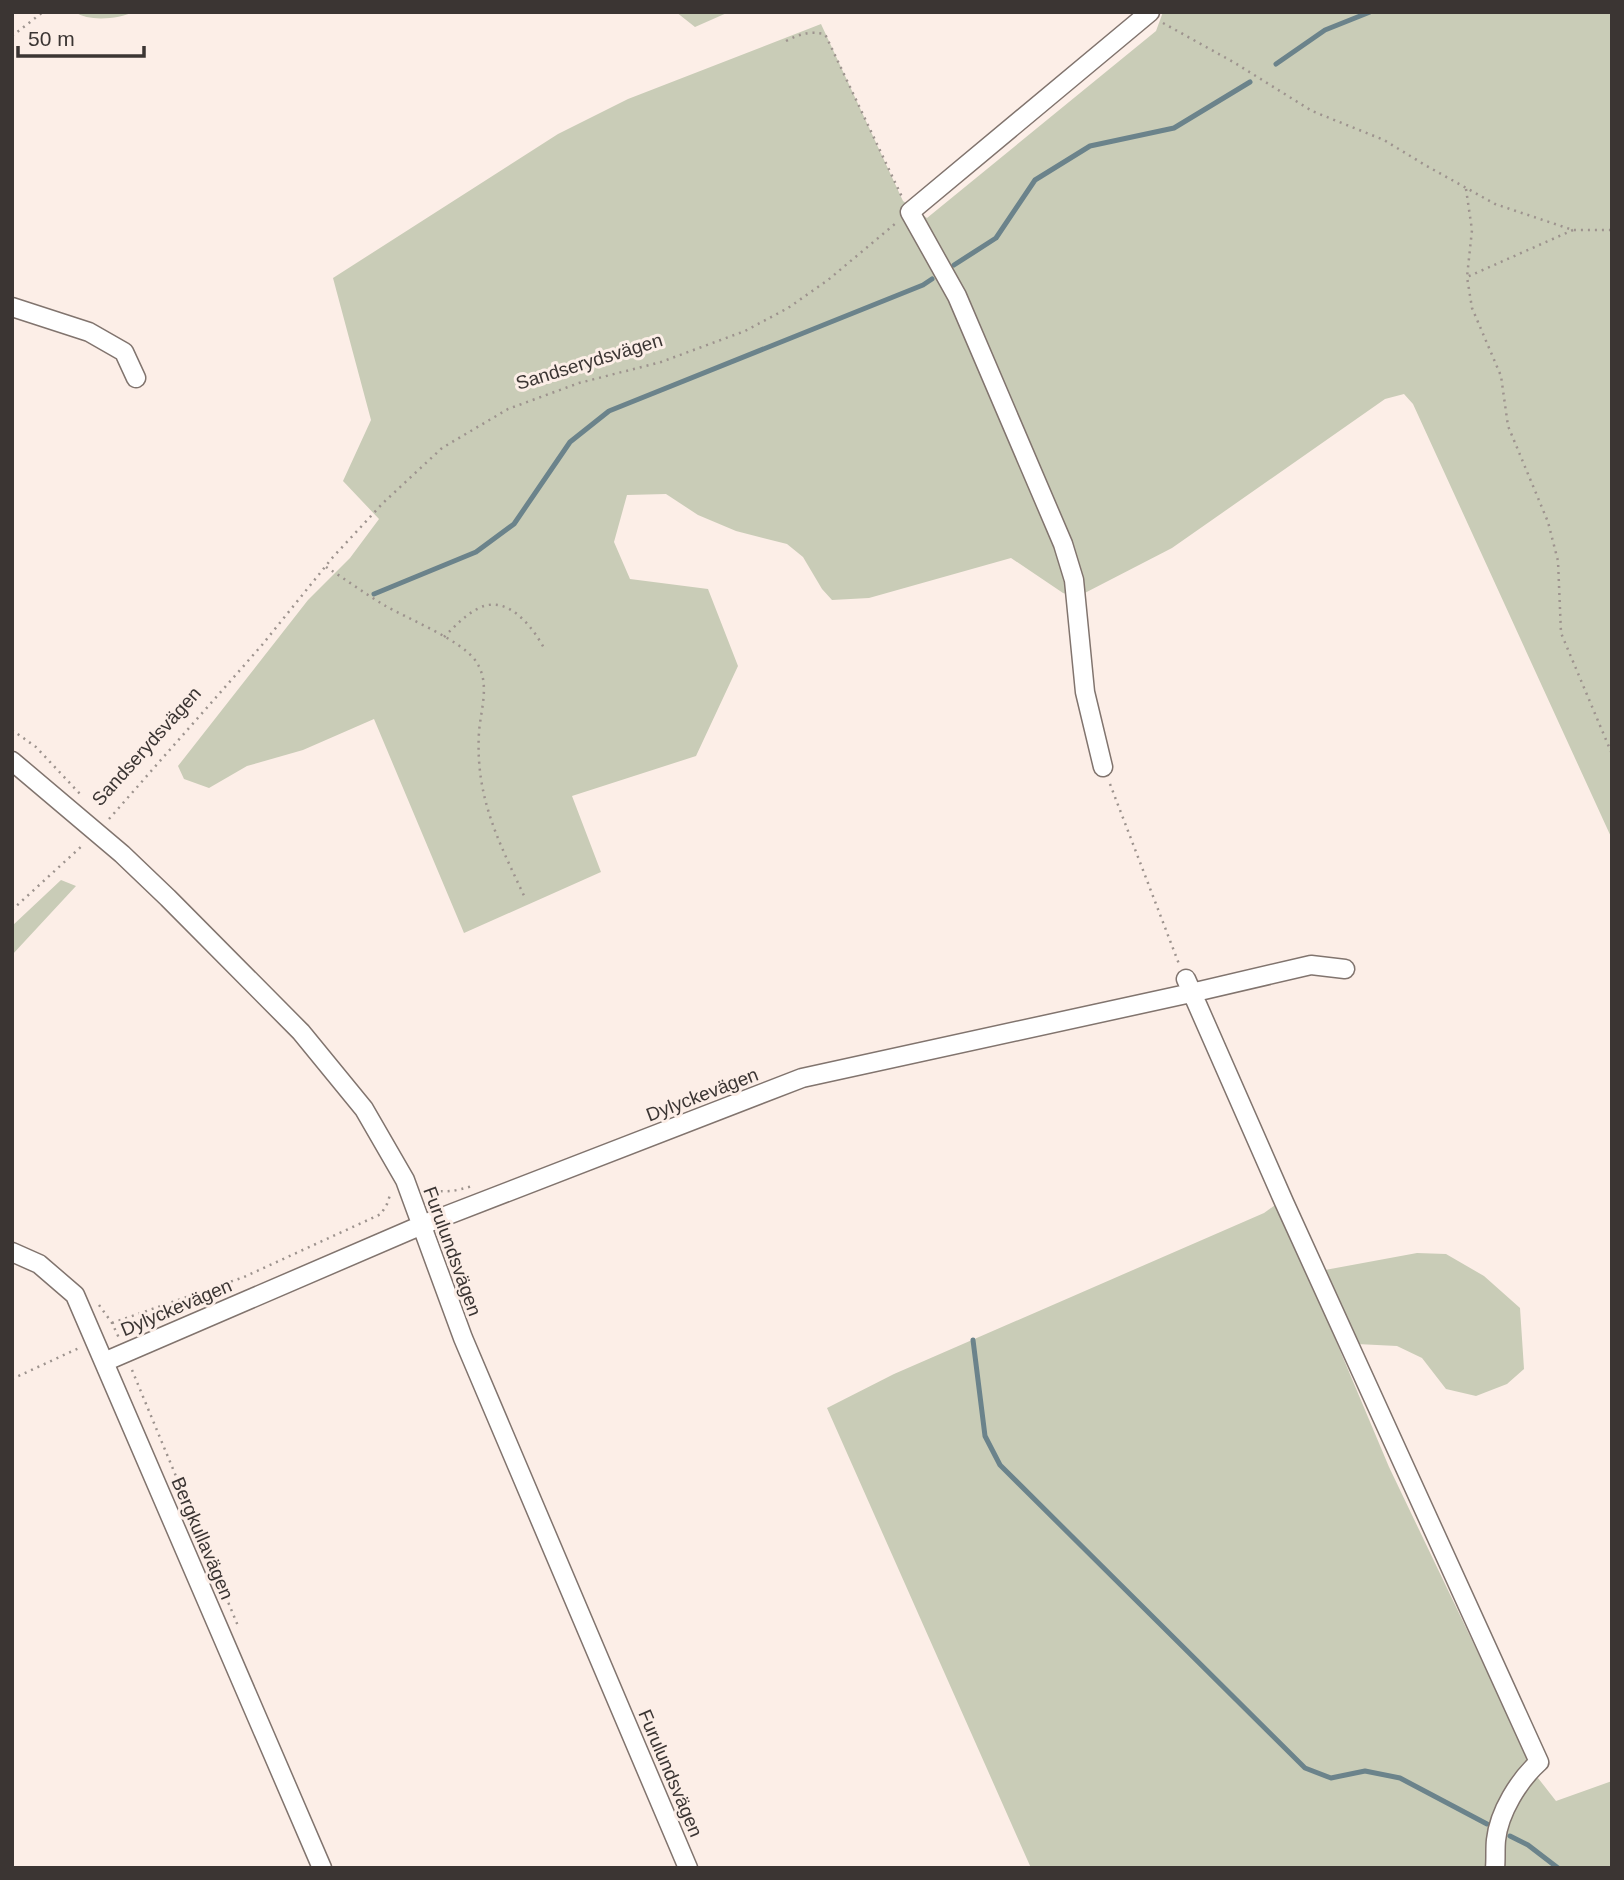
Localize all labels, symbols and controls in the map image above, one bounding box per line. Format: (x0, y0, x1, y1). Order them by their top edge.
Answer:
scale bar (18, 14, 144, 58)
text: 50 m (28, 27, 75, 50)
street label: Sandserydsvägen (513, 329, 665, 394)
street label: Sandserydsvägen (88, 683, 205, 810)
street label: Dylyckevägen (643, 1063, 761, 1125)
street label: Furulundsvägen (419, 1184, 486, 1319)
street label: Dylyckevägen (118, 1275, 235, 1340)
street label: Bergkullavägen (167, 1474, 238, 1603)
street label: Furulundsvägen (634, 1706, 707, 1840)

